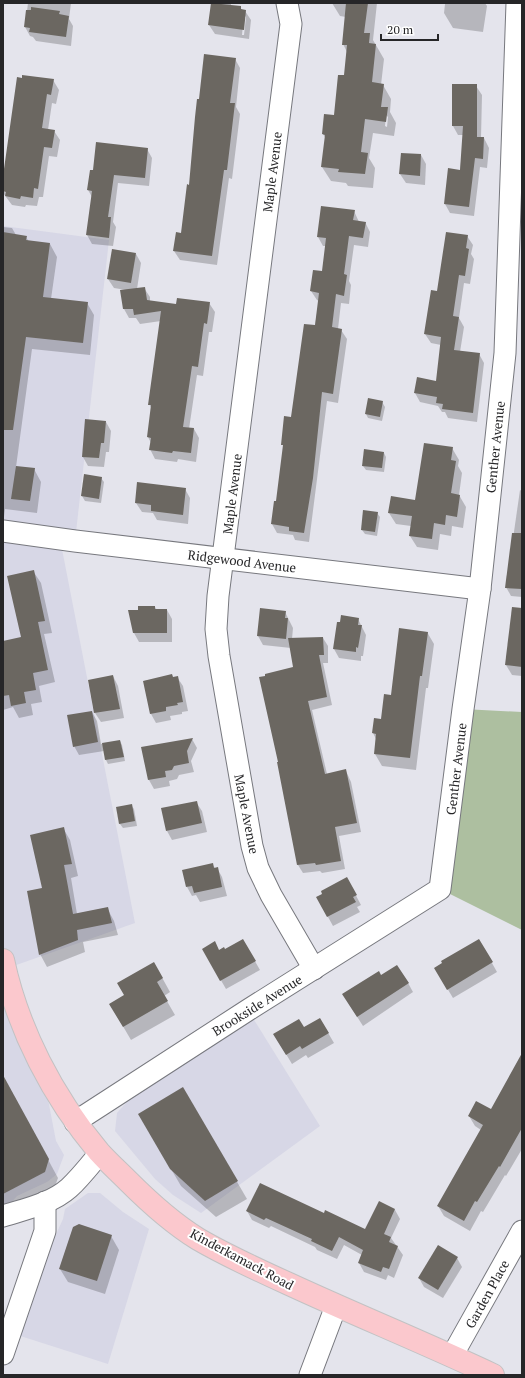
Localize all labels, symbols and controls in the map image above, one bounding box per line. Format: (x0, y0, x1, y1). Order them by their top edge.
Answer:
scale bar (381, 16, 438, 42)
text: 20 m (387, 22, 414, 37)
street label: Maple Avenue (258, 131, 286, 213)
street label: Genther Avenue (481, 400, 509, 494)
street label: Maple Avenue (218, 453, 246, 535)
street label: Ridgewood Avenue (187, 545, 297, 577)
street label: Genther Avenue (441, 722, 471, 816)
street label: Maple Avenue (230, 772, 264, 856)
street label: Brookside Avenue (209, 970, 305, 1040)
street label: Kinderkamack Road (187, 1224, 297, 1294)
street label: Garden Place (461, 1257, 513, 1331)

